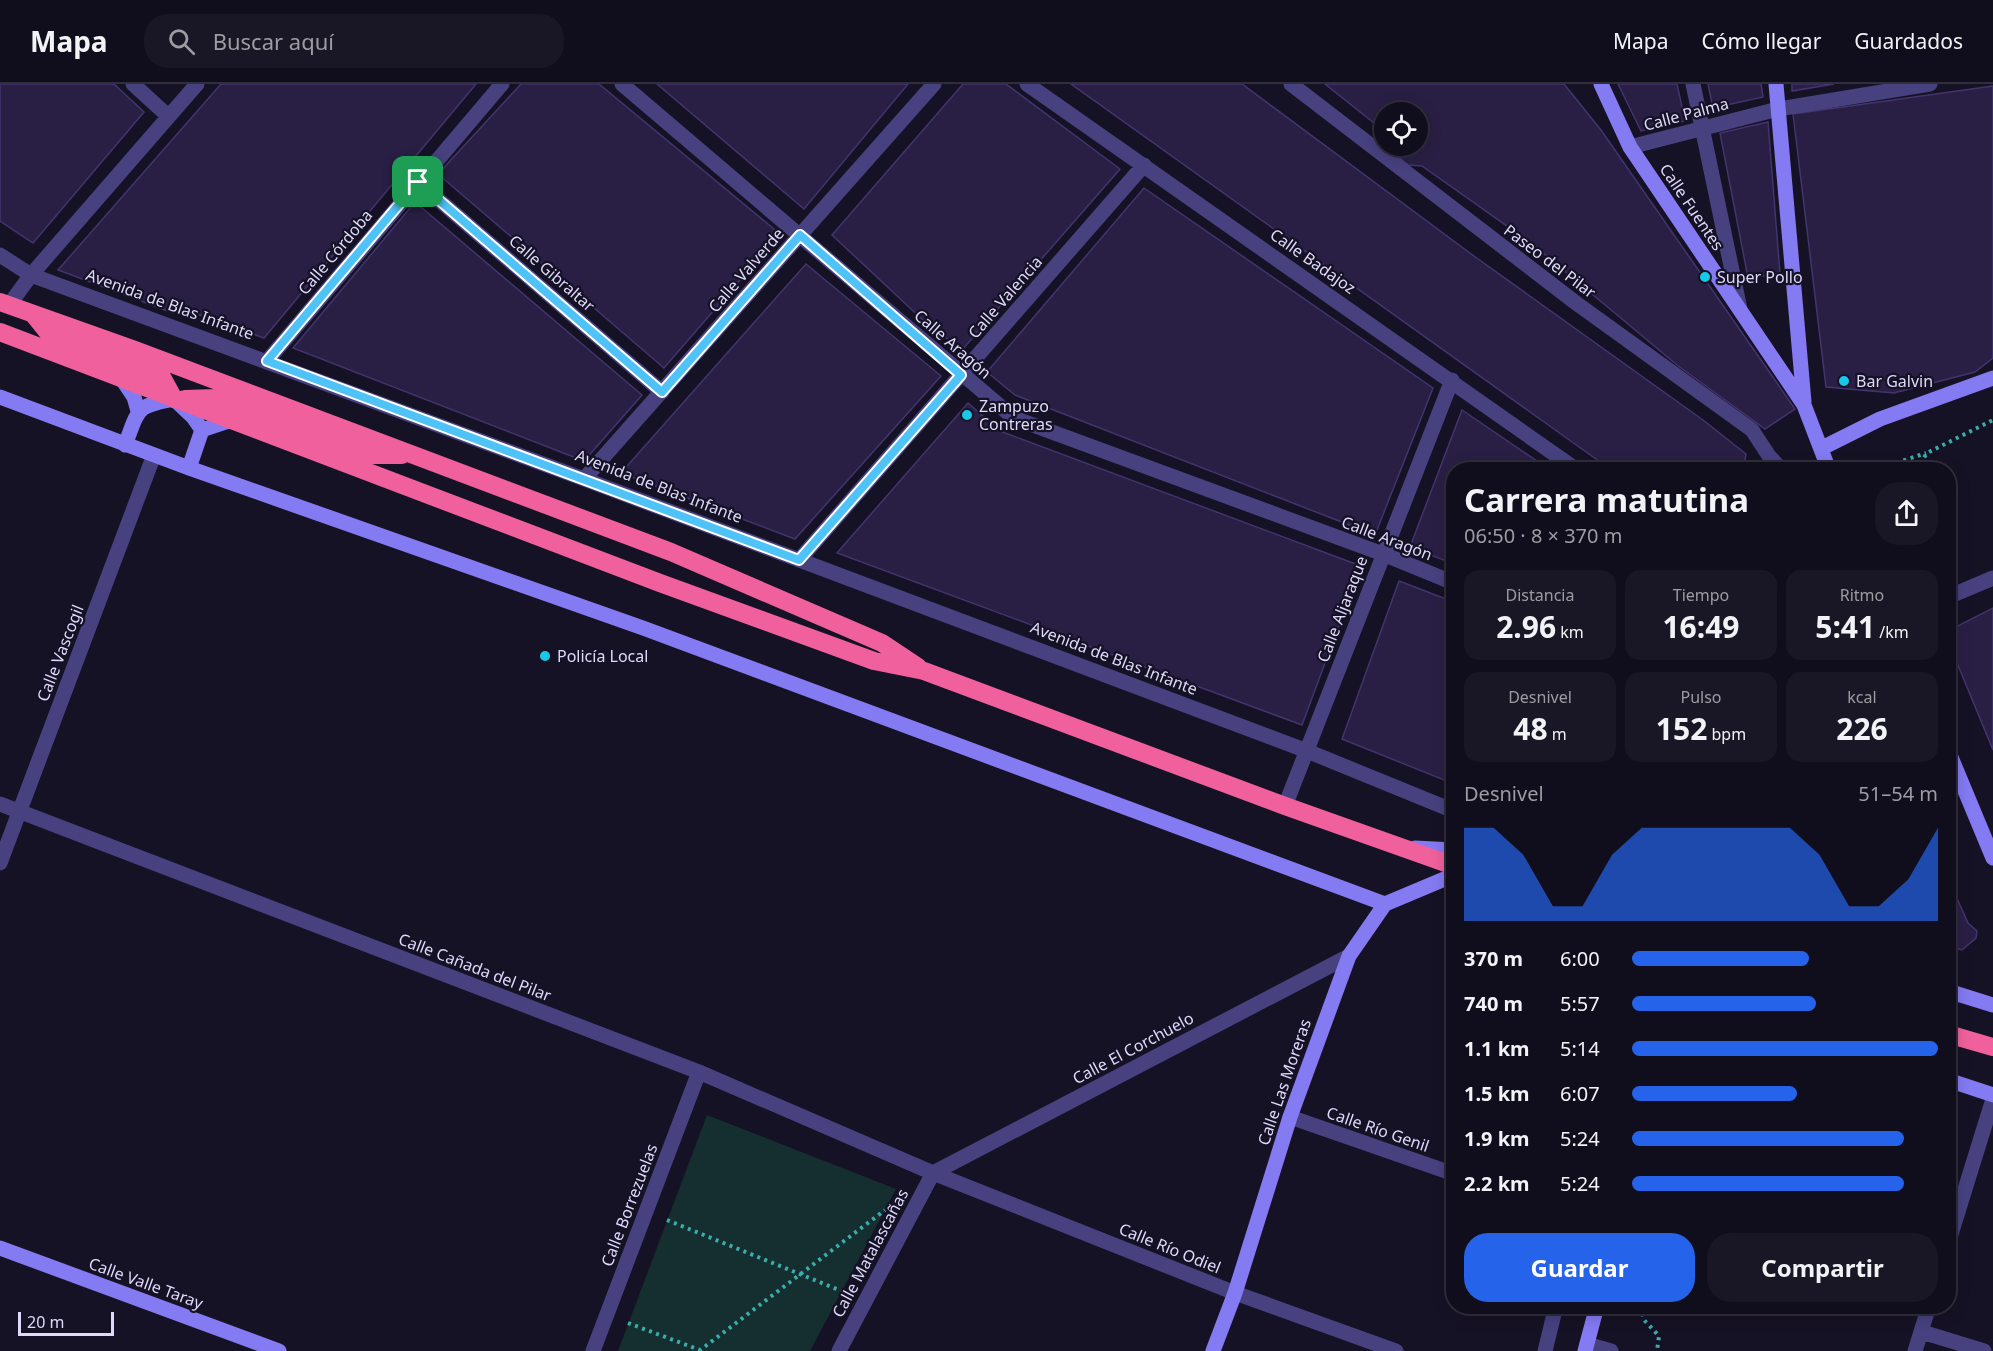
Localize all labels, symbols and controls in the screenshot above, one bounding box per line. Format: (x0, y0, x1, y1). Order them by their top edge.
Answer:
search box (144, 14, 564, 68)
text: Mapa (30, 22, 108, 60)
icon: search (165, 25, 198, 58)
text: Buscar aquí (213, 26, 334, 56)
text: Mapa (1613, 27, 1668, 55)
text: Cómo llegar (1701, 27, 1821, 55)
text: Guardados (1854, 27, 1963, 55)
street label: Calle Palma (1641, 92, 1731, 136)
map controls (1374, 102, 1428, 156)
button: locate (1374, 102, 1428, 156)
pin (392, 156, 443, 207)
street label: Calle Fuentes (1655, 159, 1729, 255)
icon: arrive (401, 165, 434, 198)
street label: Calle Córdoba (293, 205, 377, 299)
street label: Paseo del Pilar (1500, 219, 1601, 303)
street label: Calle Valverde (703, 223, 789, 317)
street label: Calle Badajoz (1266, 223, 1360, 299)
street label: Calle Gibraltar (504, 230, 600, 317)
street label: Calle Valencia (963, 251, 1047, 343)
street label: Avenida de Blas Infante (83, 263, 257, 345)
place label: Super Pollo (1717, 266, 1803, 288)
marker: Super Pollo (1698, 270, 1712, 284)
street label: Calle Aragón (910, 304, 996, 384)
place label: Bar Galvin (1856, 370, 1933, 392)
marker: Bar Galvin (1837, 374, 1851, 388)
place label: Zampuzo Contreras (979, 395, 1053, 435)
marker: Zampuzo Contreras (960, 408, 974, 422)
street label: Avenida de Blas Infante (572, 444, 746, 528)
text: Carrera matutina (1464, 477, 1749, 522)
button: share (1875, 482, 1938, 545)
street label: Calle Aragón (1339, 511, 1435, 565)
text: 06:50 · 8 × 370 m (1464, 522, 1622, 549)
street label: Calle Aljaraque (1312, 553, 1372, 665)
text: Distancia (1506, 584, 1574, 606)
text: Tiempo (1673, 584, 1729, 606)
text: Ritmo (1840, 584, 1884, 606)
street label: Calle Vascogil (31, 601, 89, 705)
text: 2.96 (1496, 606, 1556, 647)
text: 16:49 (1662, 606, 1740, 647)
text: 5:41 (1815, 606, 1875, 647)
street label: Avenida de Blas Infante (1027, 616, 1201, 700)
text: km (1556, 621, 1584, 643)
text: /km (1875, 621, 1909, 643)
place label: Policía Local (557, 645, 648, 667)
marker: Policía Local (538, 649, 552, 663)
text: Desnivel (1508, 686, 1572, 708)
text: Pulso (1680, 686, 1722, 708)
text: kcal (1847, 686, 1877, 708)
text: 48 (1513, 708, 1548, 749)
text: 152 (1656, 708, 1707, 749)
text: 226 (1836, 708, 1888, 749)
text: m (1548, 723, 1567, 745)
text: bpm (1707, 723, 1746, 745)
text: Desnivel (1464, 780, 1544, 807)
text: 51–54 m (1858, 780, 1938, 807)
street label: Calle Cañada del Pilar (395, 928, 555, 1006)
text: 370 m (1464, 945, 1523, 972)
text: 6:00 (1560, 945, 1600, 972)
text: 740 m (1464, 990, 1523, 1017)
text: 5:57 (1560, 990, 1600, 1017)
street label: Calle El Corchuelo (1069, 1007, 1197, 1089)
street label: Calle Las Moreras (1252, 1016, 1316, 1148)
text: 1.1 km (1464, 1035, 1530, 1062)
text: 5:14 (1560, 1035, 1600, 1062)
text: 1.5 km (1464, 1080, 1530, 1107)
text: 6:07 (1560, 1080, 1600, 1107)
street label: Calle Río Genil (1324, 1101, 1432, 1157)
text: 1.9 km (1464, 1125, 1530, 1152)
text: 5:24 (1560, 1125, 1600, 1152)
street label: Calle Borrezuelas (596, 1141, 662, 1269)
text: 2.2 km (1464, 1170, 1530, 1197)
text: 5:24 (1560, 1170, 1600, 1197)
street label: Calle Matalascañas (827, 1185, 913, 1321)
street label: Calle Río Odiel (1116, 1218, 1224, 1278)
button: Guardar (1464, 1233, 1695, 1302)
button: Compartir (1707, 1233, 1938, 1302)
street label: Calle Valle Taray (86, 1252, 207, 1314)
scale bar (18, 1309, 114, 1336)
text: 20 m (27, 1311, 64, 1333)

